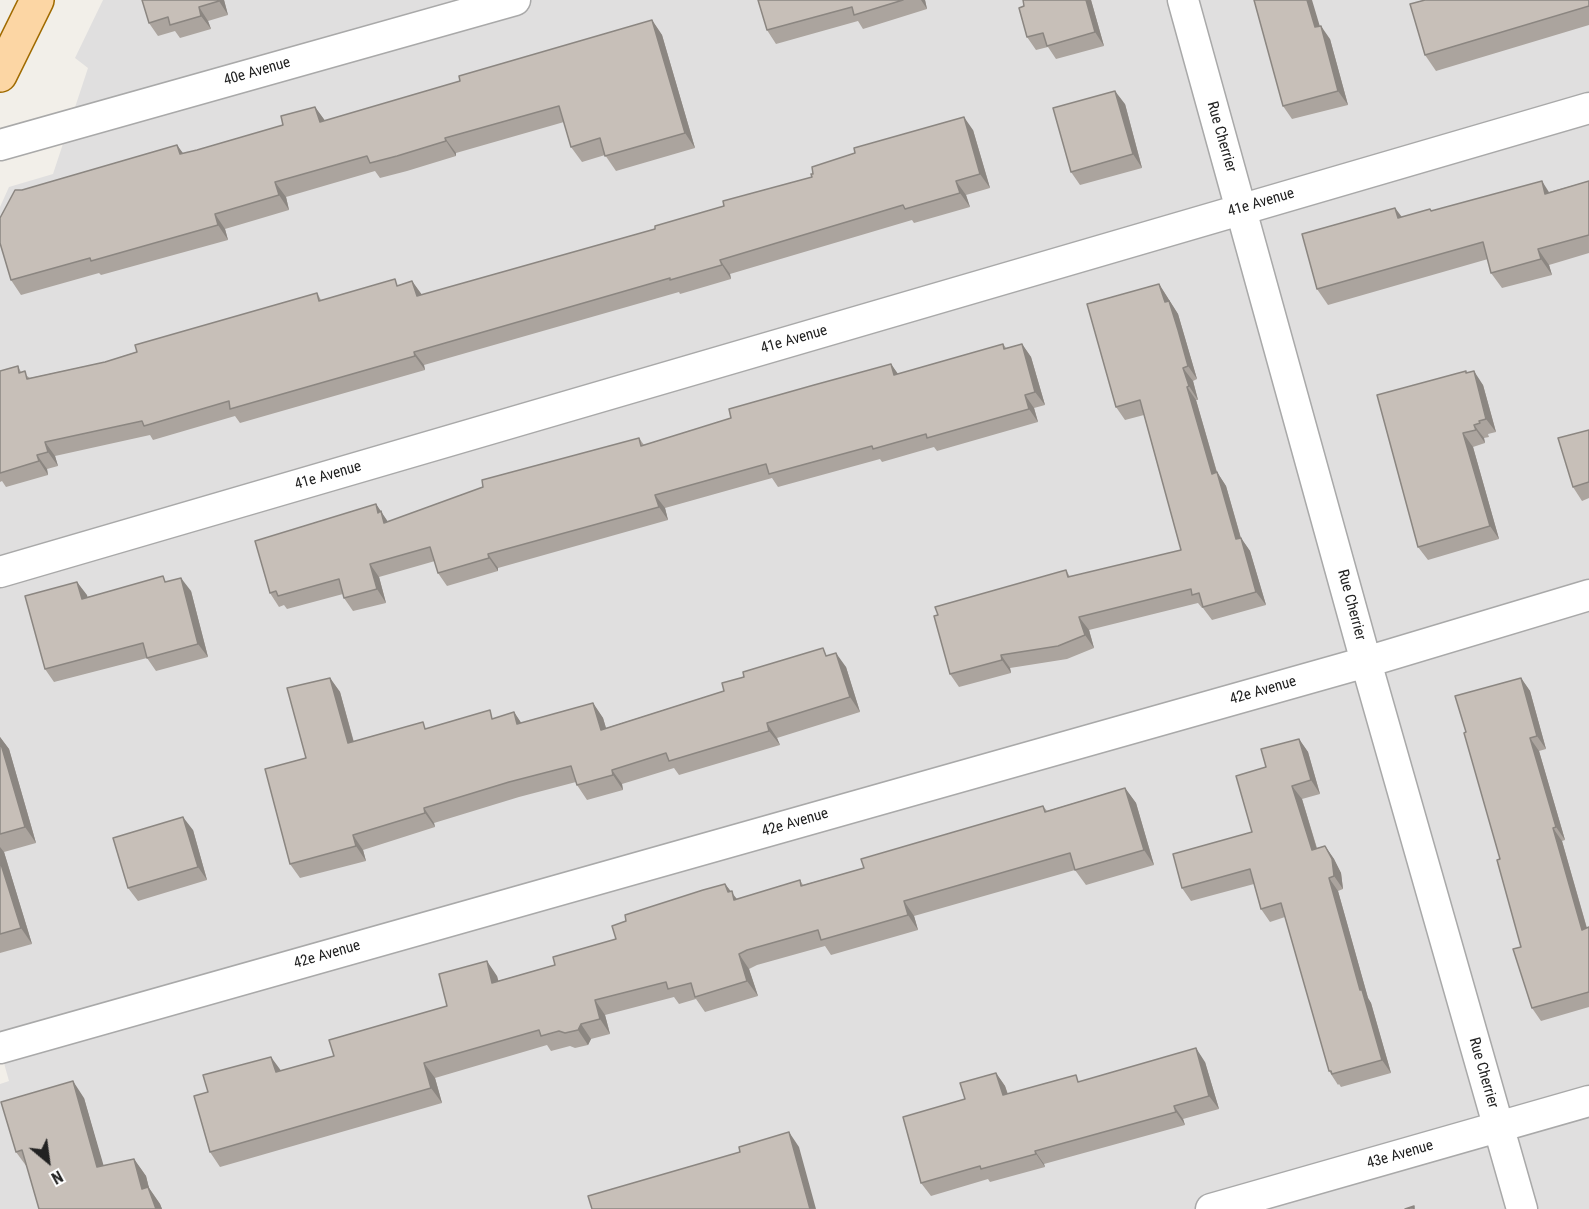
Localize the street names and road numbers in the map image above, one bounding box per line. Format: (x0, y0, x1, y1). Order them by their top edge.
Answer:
street label: 40e Avenue (222, 54, 292, 90)
street label: Rue Cherrier (1202, 100, 1240, 174)
street label: 41e Avenue (1226, 185, 1296, 221)
street label: 41e Avenue (759, 322, 829, 358)
street label: 41e Avenue (293, 458, 363, 494)
street label: Rue Cherrier (1333, 568, 1369, 642)
street label: 42e Avenue (1228, 673, 1298, 709)
street label: 42e Avenue (760, 805, 830, 841)
street label: 42e Avenue (292, 937, 362, 973)
street label: Rue Cherrier (1464, 1036, 1502, 1110)
street label: 43e Avenue (1365, 1137, 1435, 1173)

